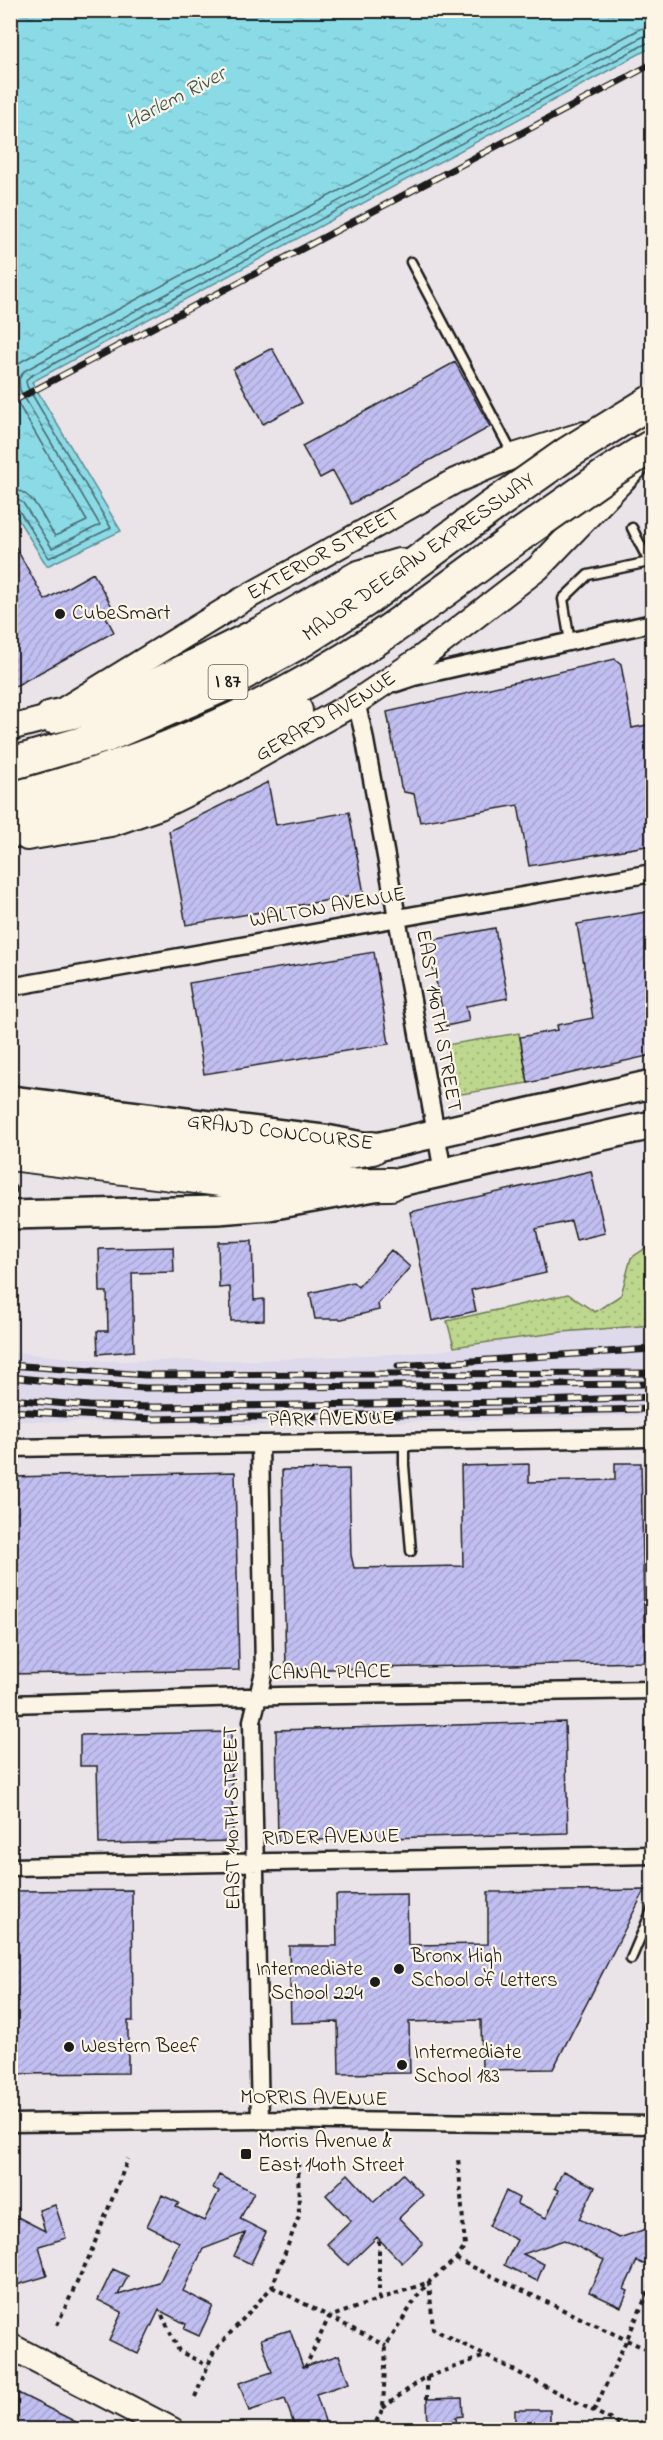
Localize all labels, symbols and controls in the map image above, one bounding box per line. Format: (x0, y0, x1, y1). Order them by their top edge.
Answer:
water label: Harlem River (120, 58, 235, 139)
street label: MAJOR DEEGAN EXPRESSWAY (297, 466, 542, 650)
street label: EXTERIOR STREET (242, 500, 405, 609)
place label: CubeSmart (72, 599, 171, 629)
marker: CubeSmart (53, 607, 67, 621)
street label: GERARD AVENUE (250, 664, 402, 770)
road number: I 87 (208, 665, 248, 699)
street label: WALTON AVENUE (248, 880, 408, 936)
street label: EAST 140TH STREET (407, 927, 469, 1115)
street label: GRAND CONCOURSE (185, 1107, 375, 1159)
street label: PARK AVENUE (267, 1404, 395, 1436)
street label: CANAL PLACE (271, 1657, 391, 1689)
street label: EAST 140TH STREET (216, 1725, 250, 1911)
street label: RIDER AVENUE (262, 1822, 400, 1854)
place label: Bronx High School of Letters (410, 1942, 558, 1996)
place label: Intermediate School 224 (256, 1955, 364, 2009)
marker: Bronx High School of Letters (392, 1962, 406, 1976)
marker: Intermediate School 224 (368, 1975, 382, 1989)
place label: Western Beef (81, 2032, 199, 2062)
place label: Intermediate School 183 (414, 2038, 522, 2092)
marker: Western Beef (62, 2040, 76, 2054)
marker: Intermediate School 183 (395, 2058, 409, 2072)
street label: MORRIS AVENUE (240, 2083, 388, 2115)
place label: Morris Avenue & East 140th Street (258, 2127, 405, 2181)
marker: Morris Avenue & East 140th Street (239, 2147, 253, 2161)

